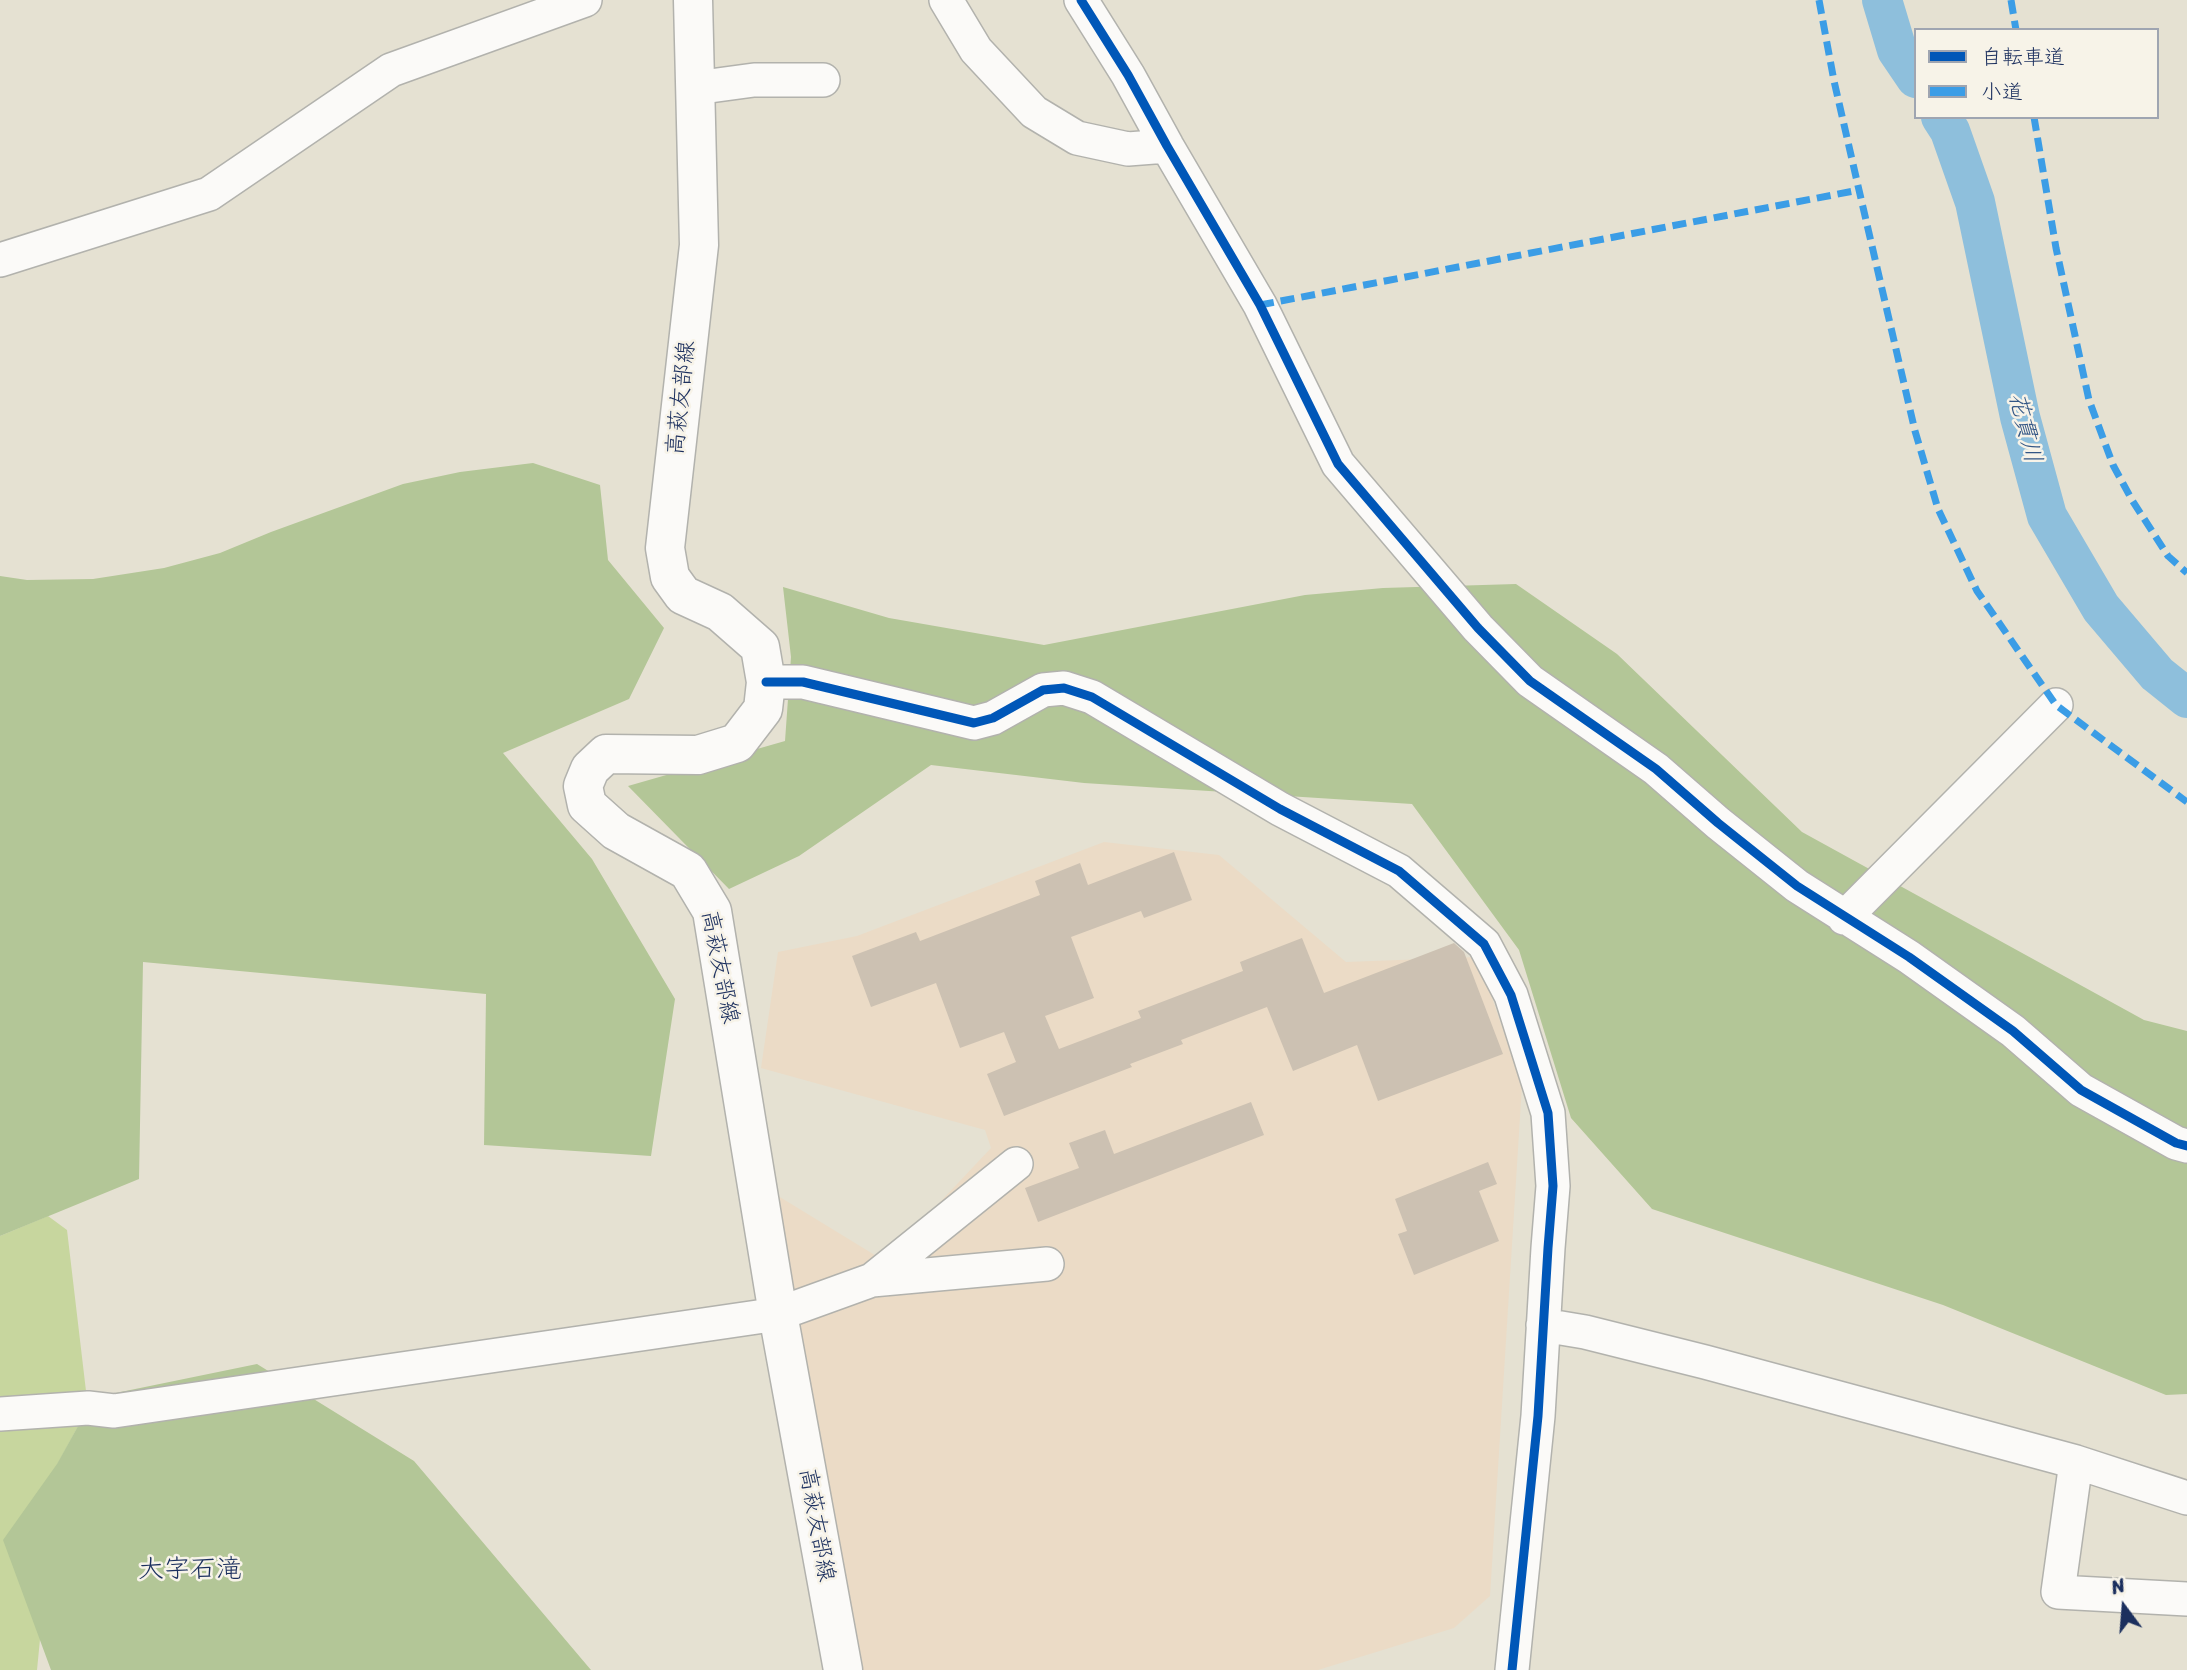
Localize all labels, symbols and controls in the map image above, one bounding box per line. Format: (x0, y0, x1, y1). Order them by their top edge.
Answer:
legend (1914, 28, 2159, 119)
text: 自転車道 (1981, 38, 2065, 76)
text: 小道 (1981, 73, 2023, 111)
street label: 高萩友部線 (662, 339, 702, 457)
water label: 花貫川 (2001, 390, 2047, 466)
street label: 高萩友部線 (694, 908, 744, 1026)
street label: 高萩友部線 (792, 1466, 840, 1584)
district label: 大字石滝 (138, 1554, 242, 1586)
text: N (2107, 1569, 2129, 1604)
north arrow (2089, 1572, 2159, 1642)

